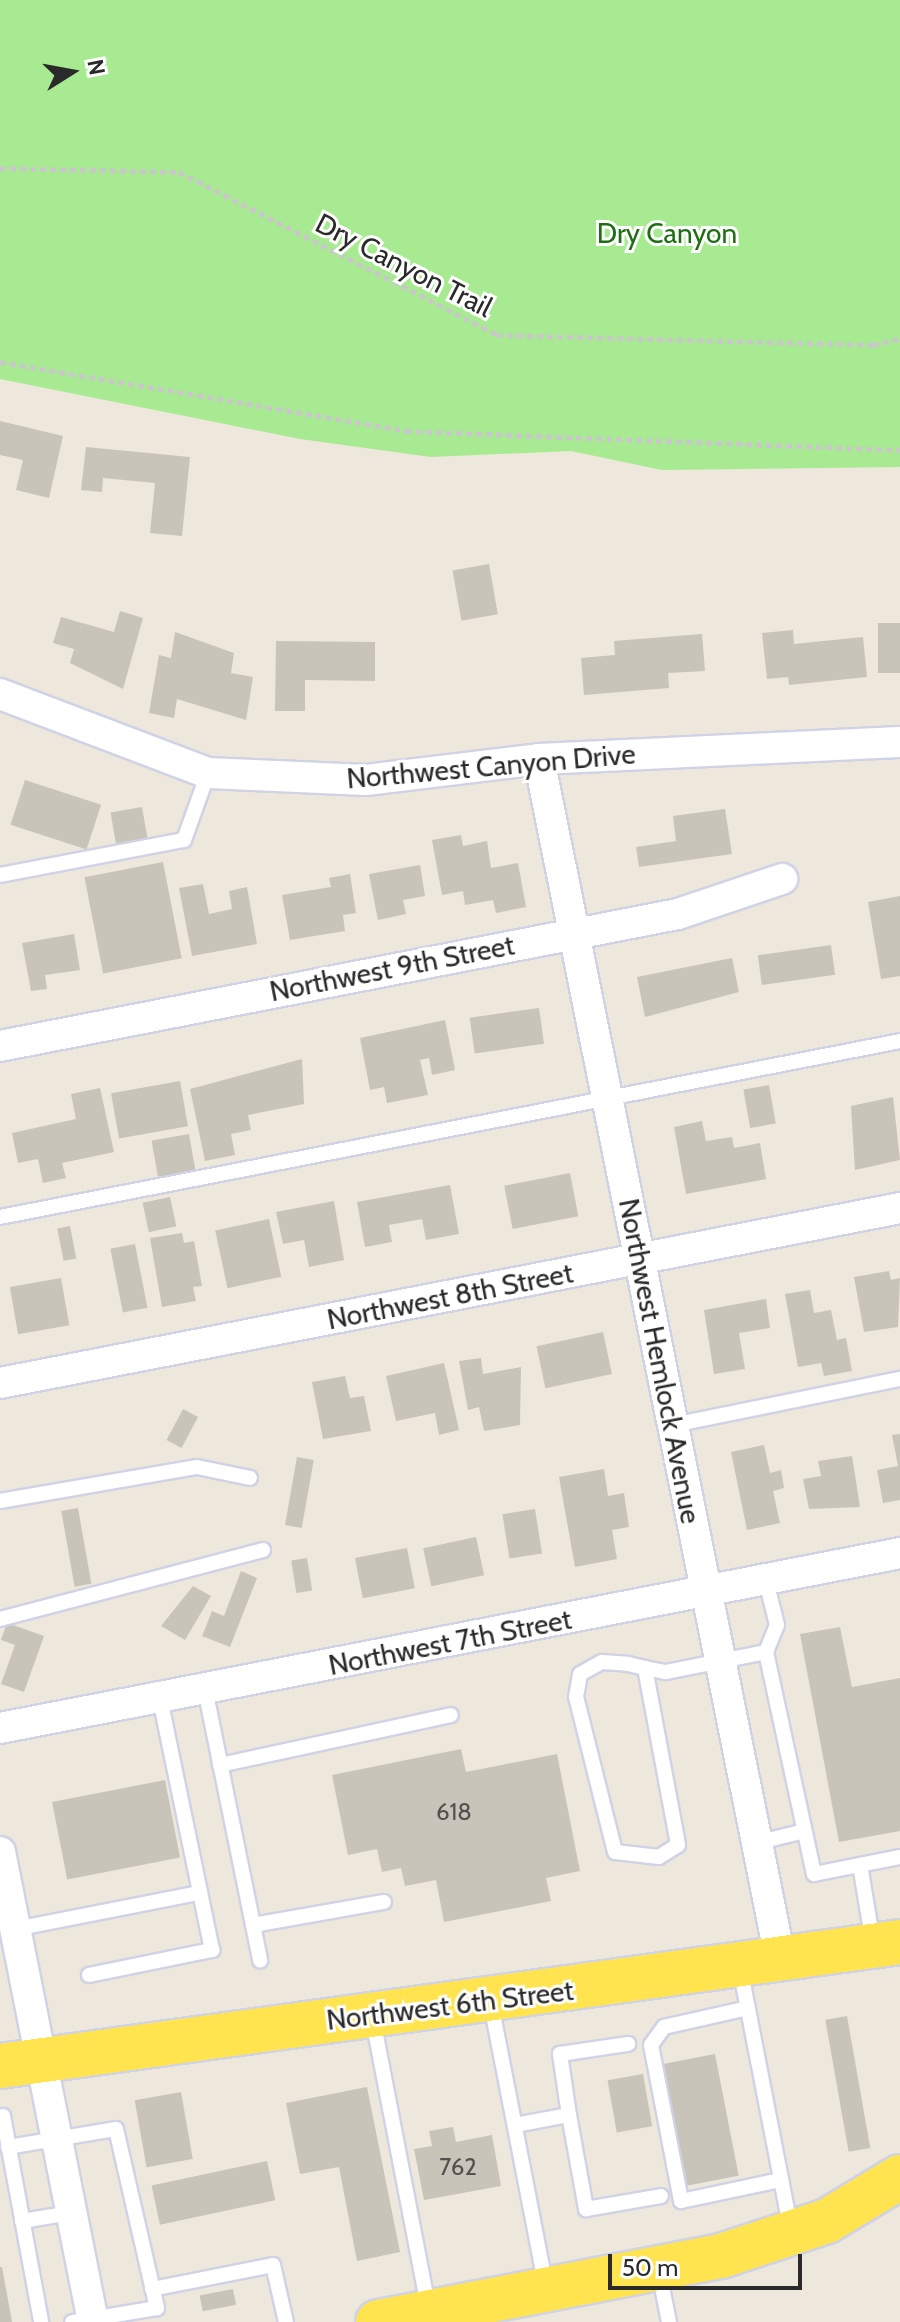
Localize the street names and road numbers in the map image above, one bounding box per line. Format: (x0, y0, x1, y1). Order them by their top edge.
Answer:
street label: Dry Canyon Trail (310, 206, 498, 324)
street label: Northwest Canyon Drive (345, 737, 637, 795)
street label: Northwest 9th Street (267, 928, 517, 1008)
street label: Northwest Hemlock Avenue (612, 1196, 708, 1526)
street label: Northwest 8th Street (324, 1256, 576, 1336)
street label: Northwest 7th Street (326, 1602, 574, 1682)
street label: Northwest 6th Street (325, 1973, 575, 2037)

